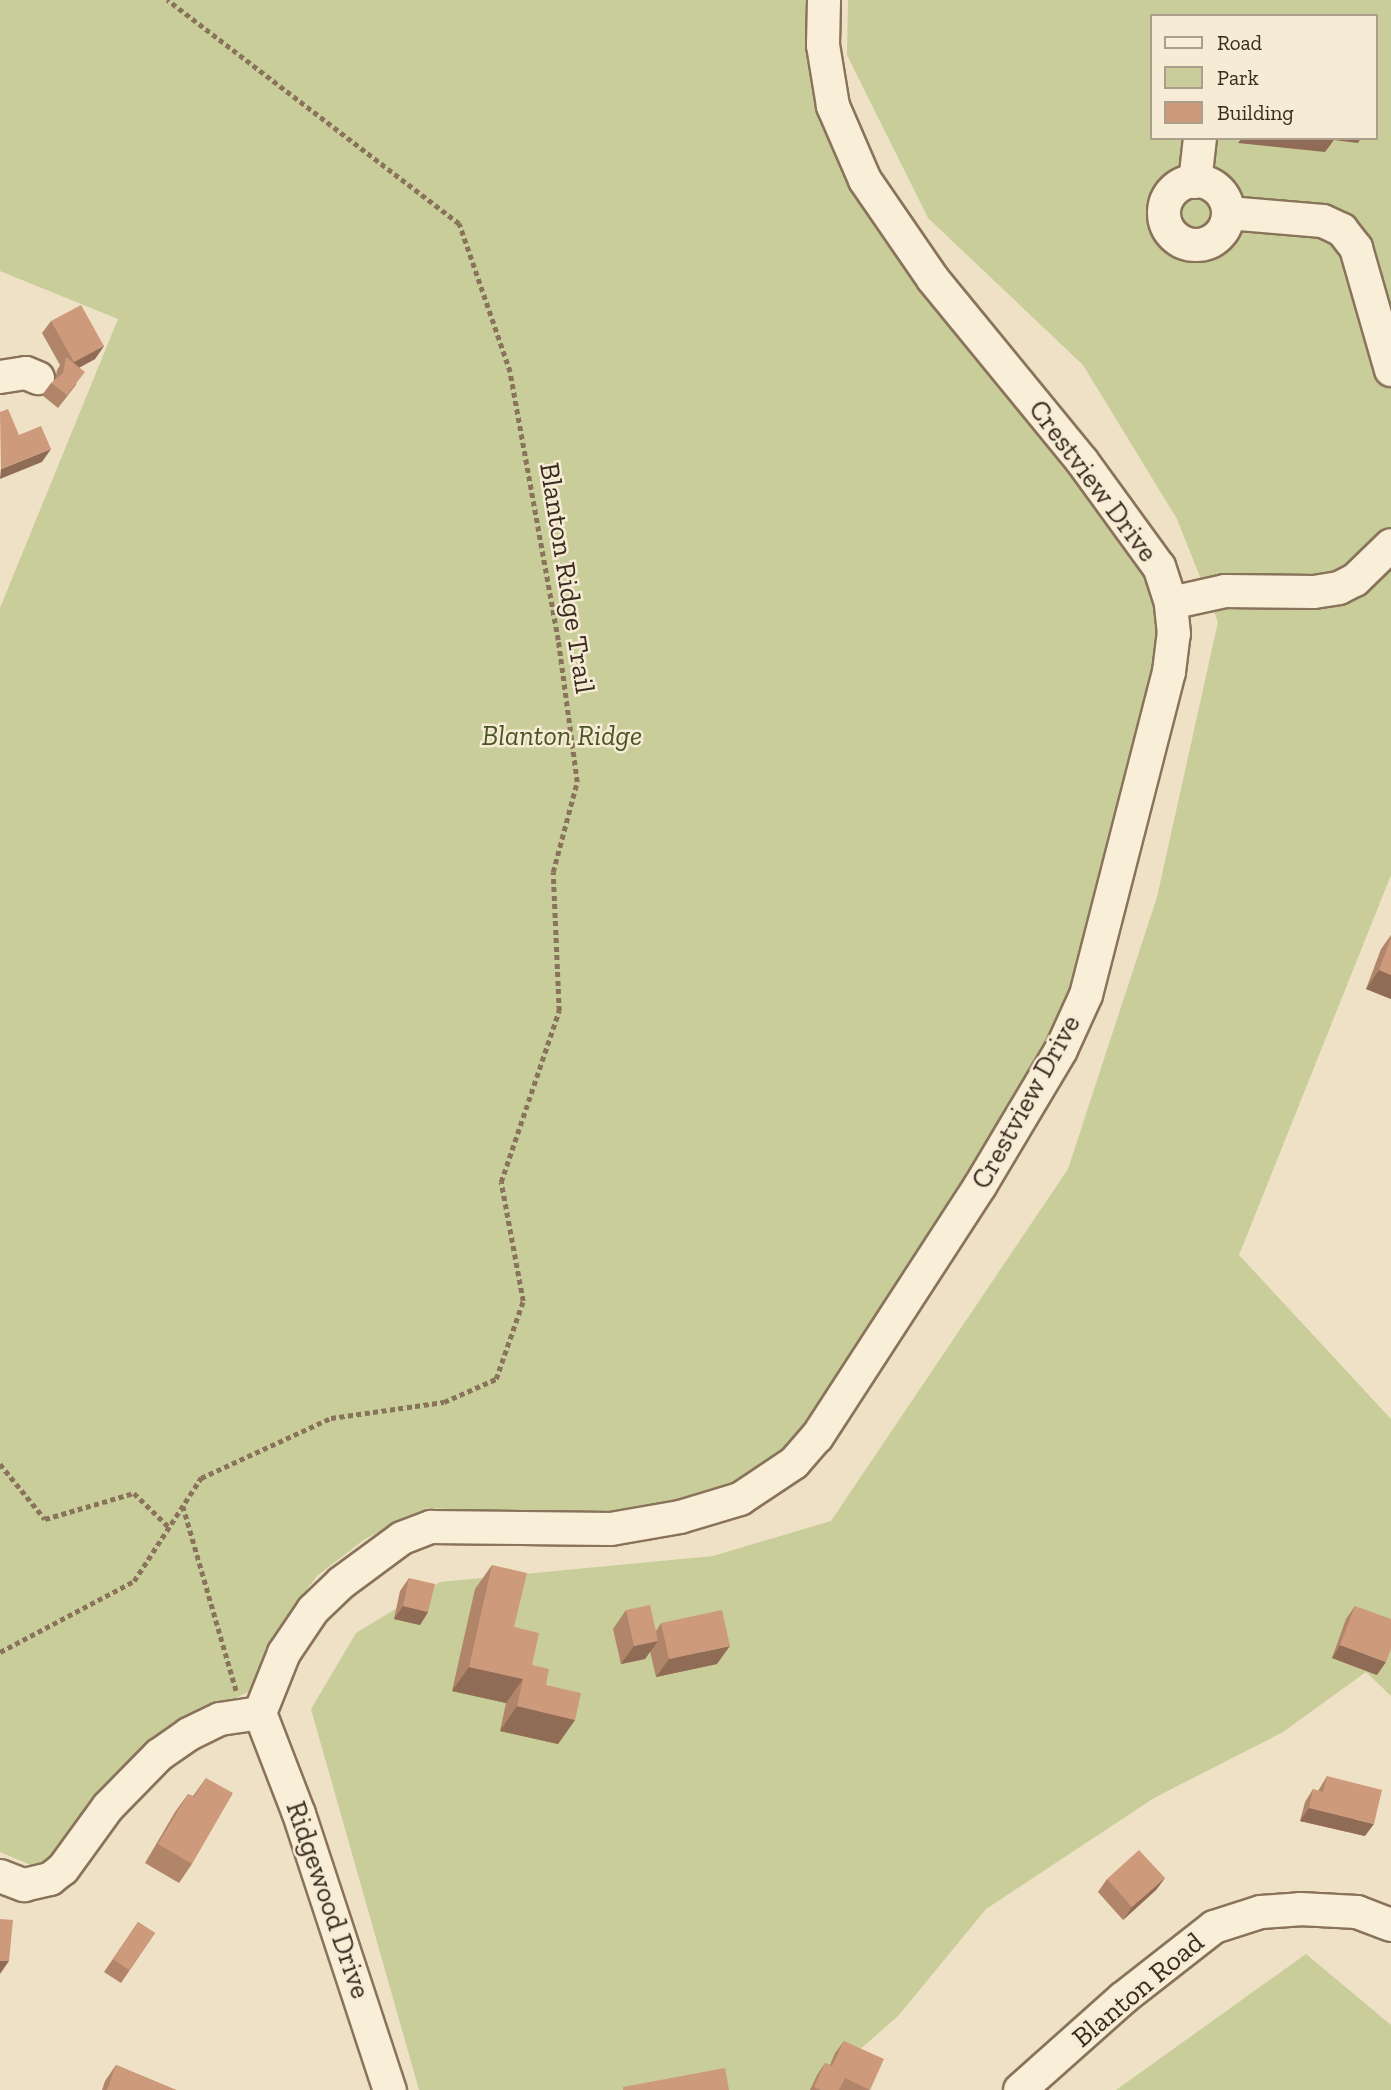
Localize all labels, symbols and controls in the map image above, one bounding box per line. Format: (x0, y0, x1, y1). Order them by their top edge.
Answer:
legend (1150, 14, 1377, 140)
text: Road (1217, 30, 1262, 55)
text: Park (1217, 65, 1259, 90)
text: Building (1217, 100, 1294, 125)
street label: Crestview Drive (1021, 393, 1165, 569)
street label: Blanton Ridge Trail (532, 460, 602, 696)
park label: Blanton Ridge (482, 719, 642, 753)
street label: Crestview Drive (964, 1009, 1088, 1195)
street label: Ridgewood Drive (279, 1797, 377, 2003)
street label: Blanton Road (1065, 1925, 1211, 2055)

